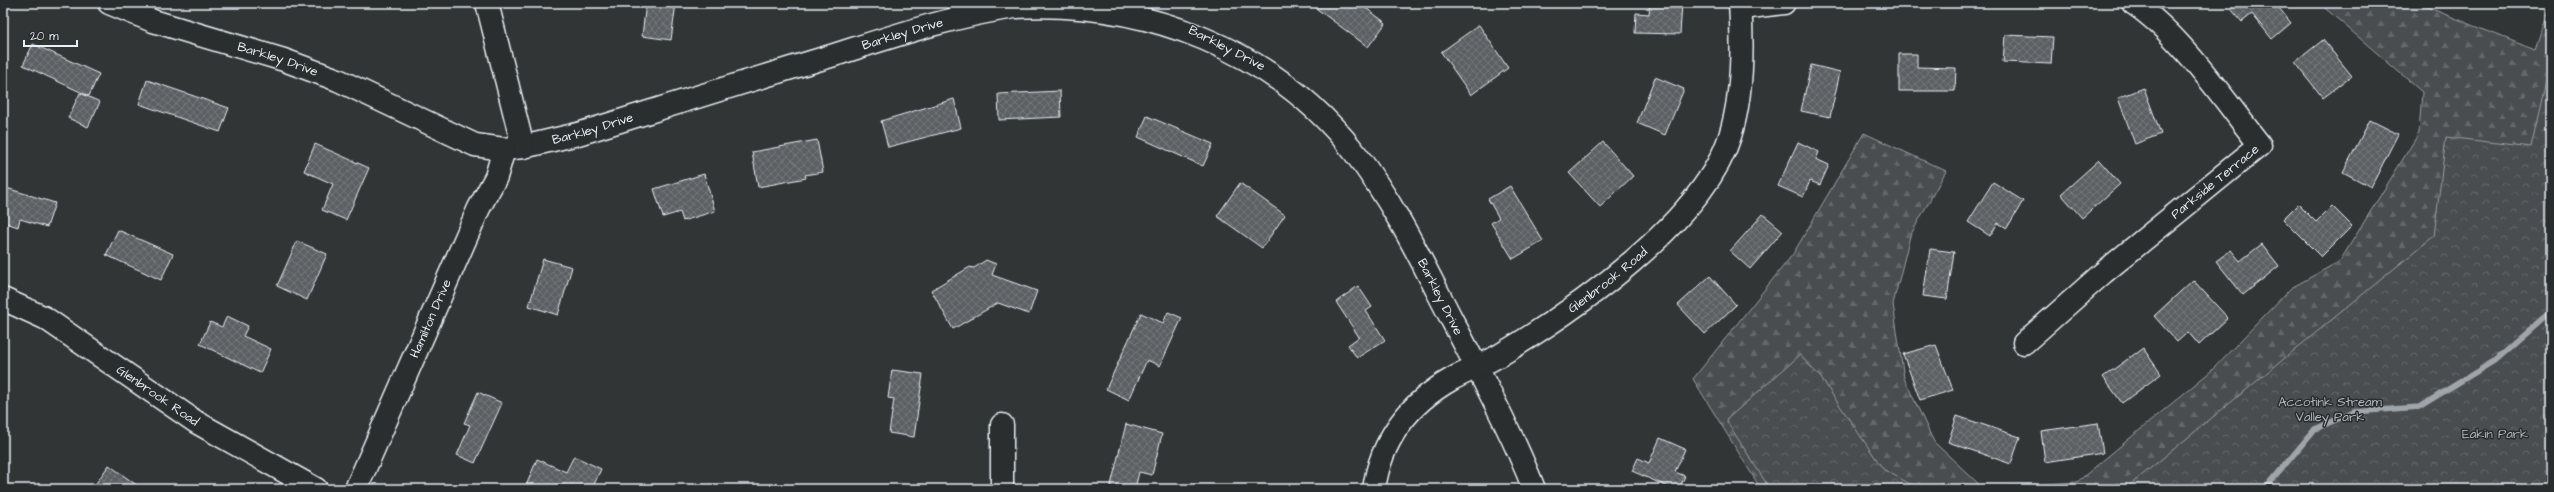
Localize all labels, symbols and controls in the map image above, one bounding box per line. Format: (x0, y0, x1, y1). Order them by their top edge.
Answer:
street label: Barkley Drive (860, 13, 945, 55)
street label: Barkley Drive (1185, 21, 1268, 76)
scale bar (24, 22, 77, 48)
text: 20 m (30, 28, 59, 45)
street label: Barkley Drive (235, 38, 321, 81)
street label: Barkley Drive (550, 108, 636, 149)
street label: Parkside Terrace (2167, 140, 2263, 223)
street label: Glenbrook Road (1564, 243, 1652, 317)
street label: Barkley Drive (1413, 256, 1467, 338)
street label: Hamilton Drive (405, 276, 456, 361)
street label: Glenbrook Road (113, 361, 203, 431)
park label: Accotink Stream Valley Park (2278, 393, 2383, 427)
park label: Eakin Park (2462, 425, 2528, 443)

